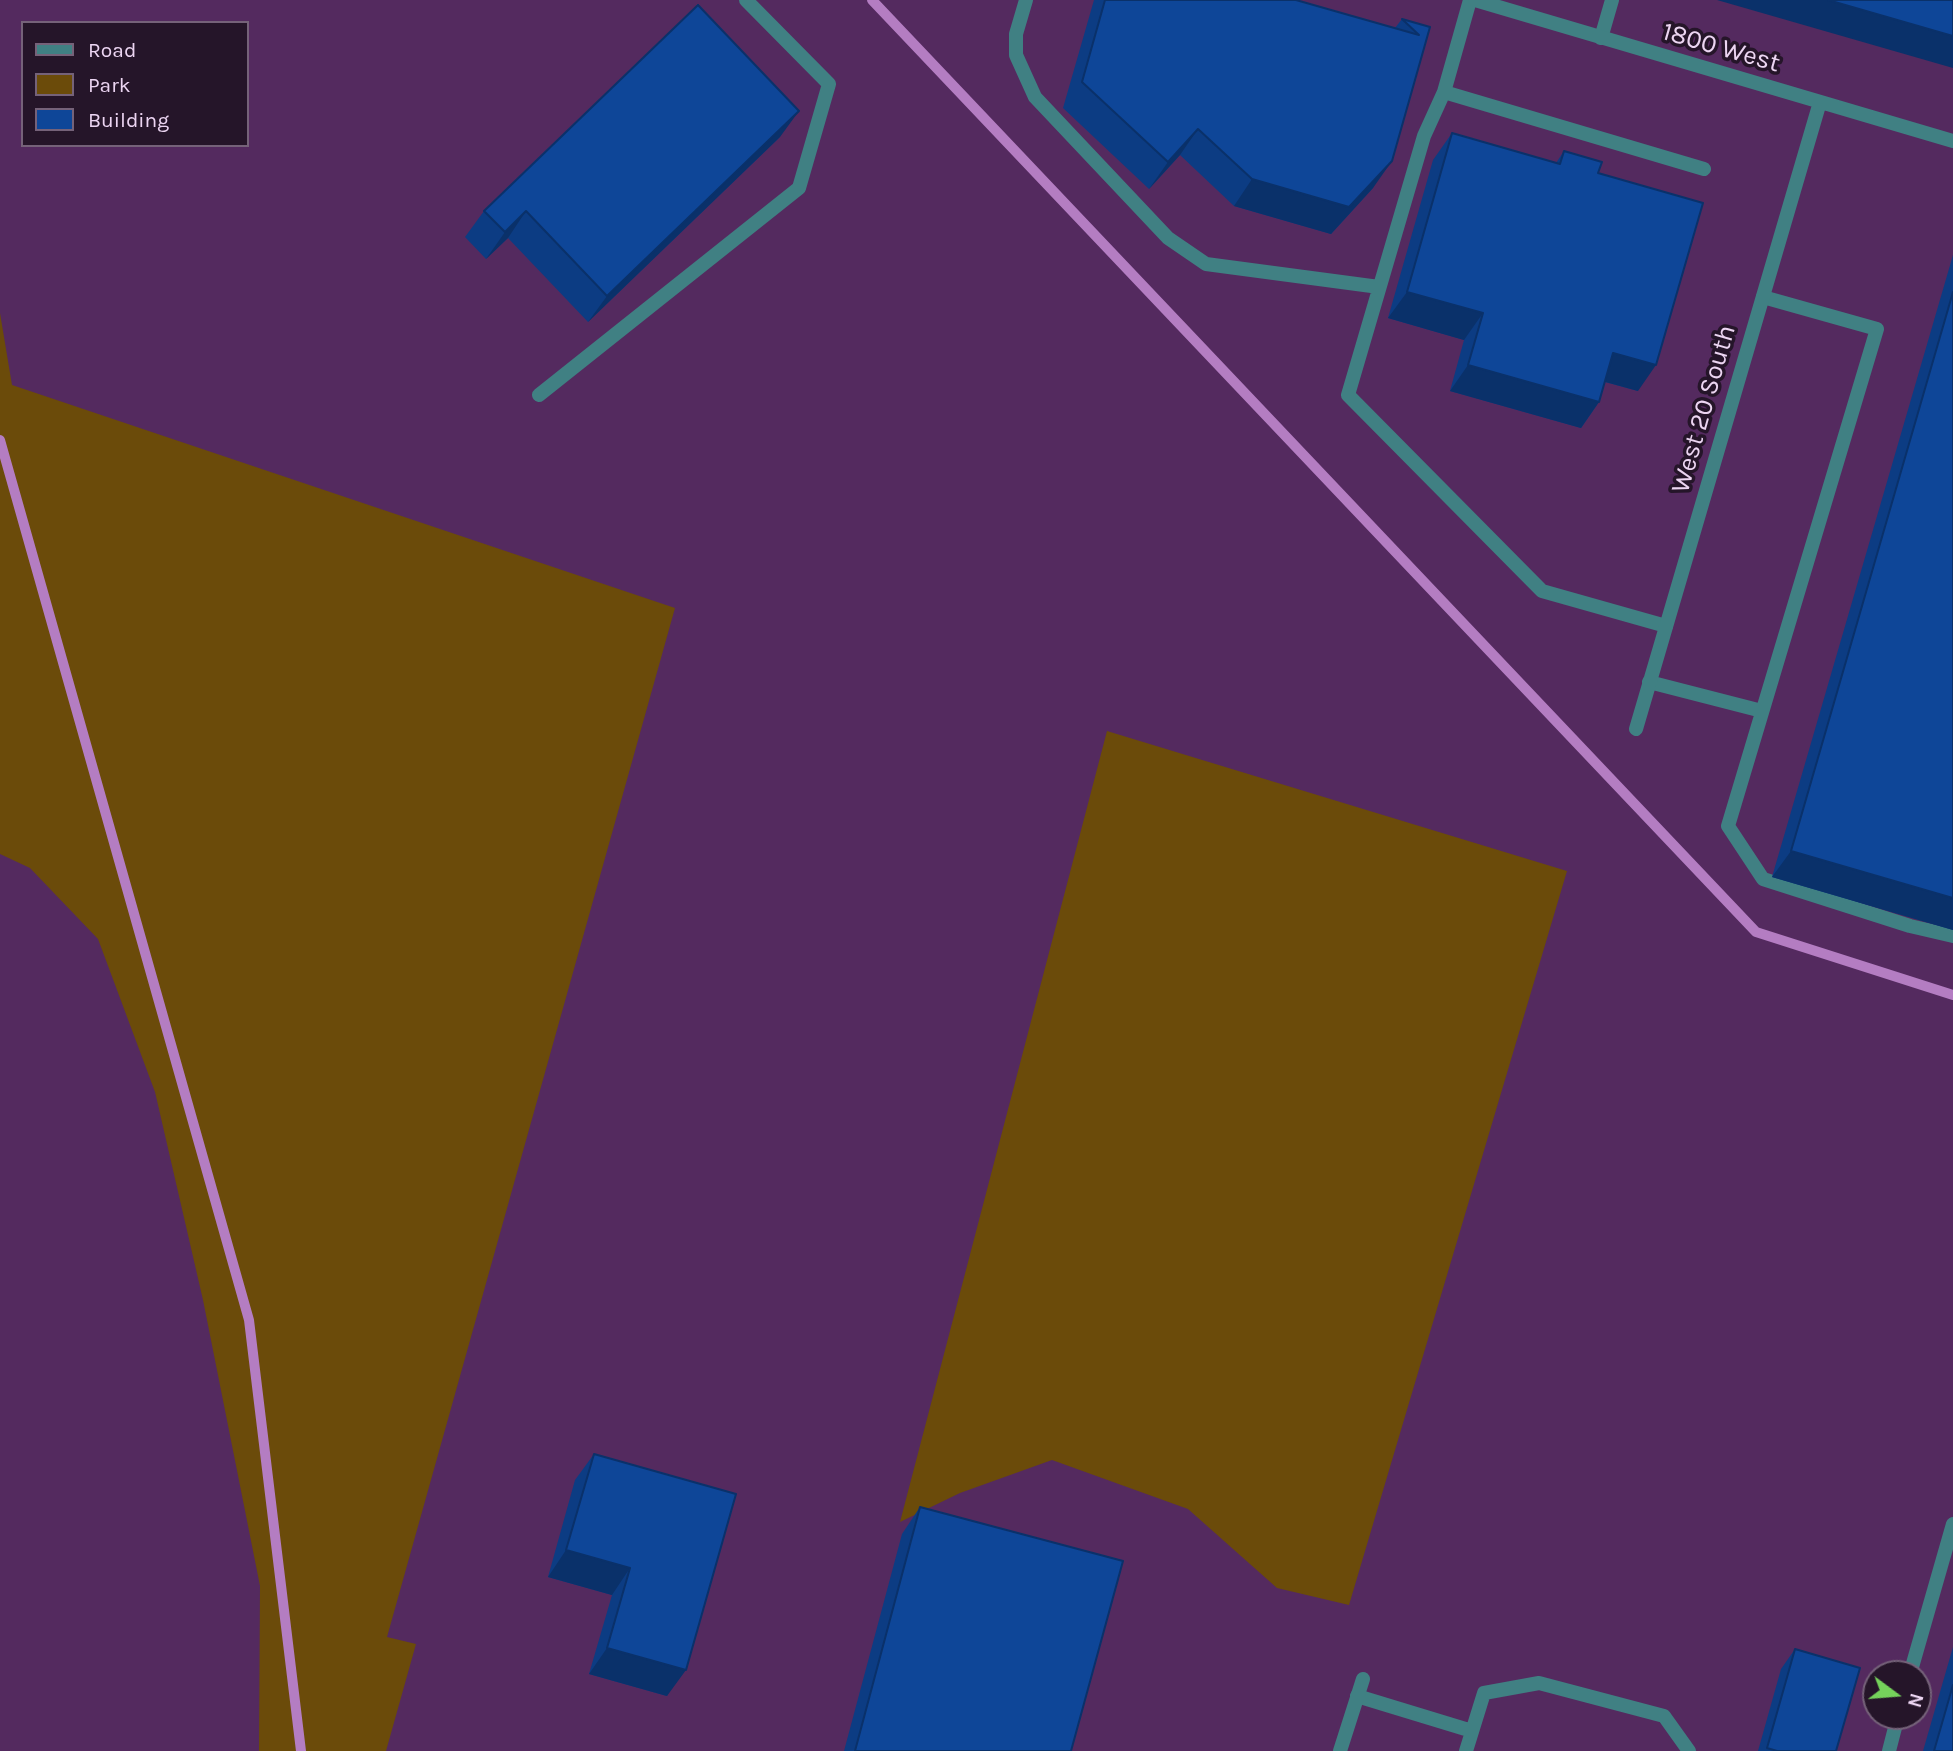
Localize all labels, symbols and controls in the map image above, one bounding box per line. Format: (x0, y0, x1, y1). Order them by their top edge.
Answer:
street label: 1800 West (1659, 16, 1783, 80)
legend (21, 21, 248, 147)
text: Road (88, 38, 136, 62)
text: Park (88, 73, 131, 97)
text: Building (88, 108, 169, 132)
street label: West 20 South (1665, 321, 1743, 497)
north arrow (1862, 1660, 1932, 1730)
text: N (1903, 1691, 1928, 1710)

